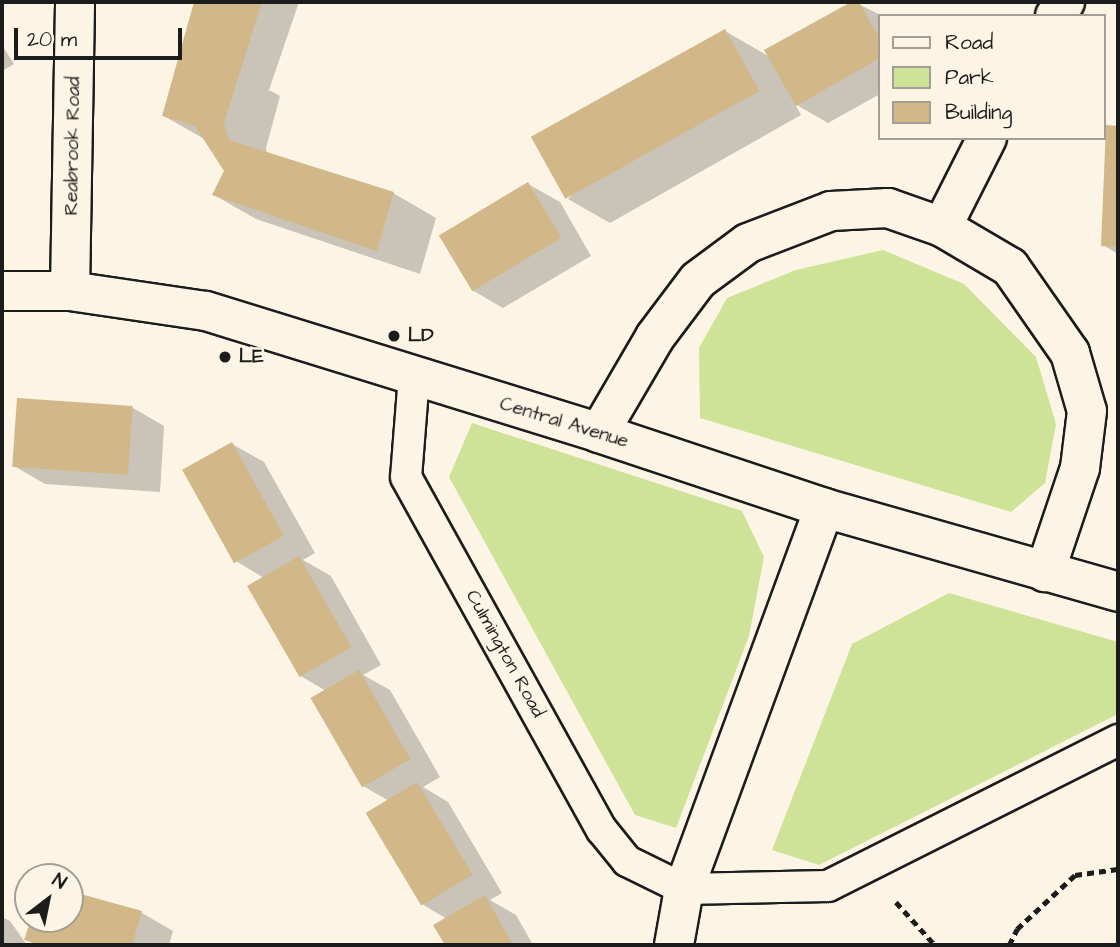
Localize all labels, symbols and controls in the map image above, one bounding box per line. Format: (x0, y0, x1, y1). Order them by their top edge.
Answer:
scale bar (18, 14, 186, 58)
legend (878, 14, 1106, 140)
text: 20 m (27, 25, 77, 54)
text: Road (945, 28, 993, 57)
text: Park (945, 63, 994, 92)
street label: Reabrook Road (60, 76, 86, 216)
text: Building (945, 98, 1012, 127)
place label: LD (408, 325, 433, 347)
marker: LD (386, 328, 402, 344)
place label: LE (239, 346, 263, 368)
marker: LE (217, 349, 233, 365)
street label: Central Avenue (497, 393, 631, 453)
street label: Culmington Road (461, 586, 549, 722)
north arrow (14, 863, 84, 933)
text: N (47, 867, 72, 896)

